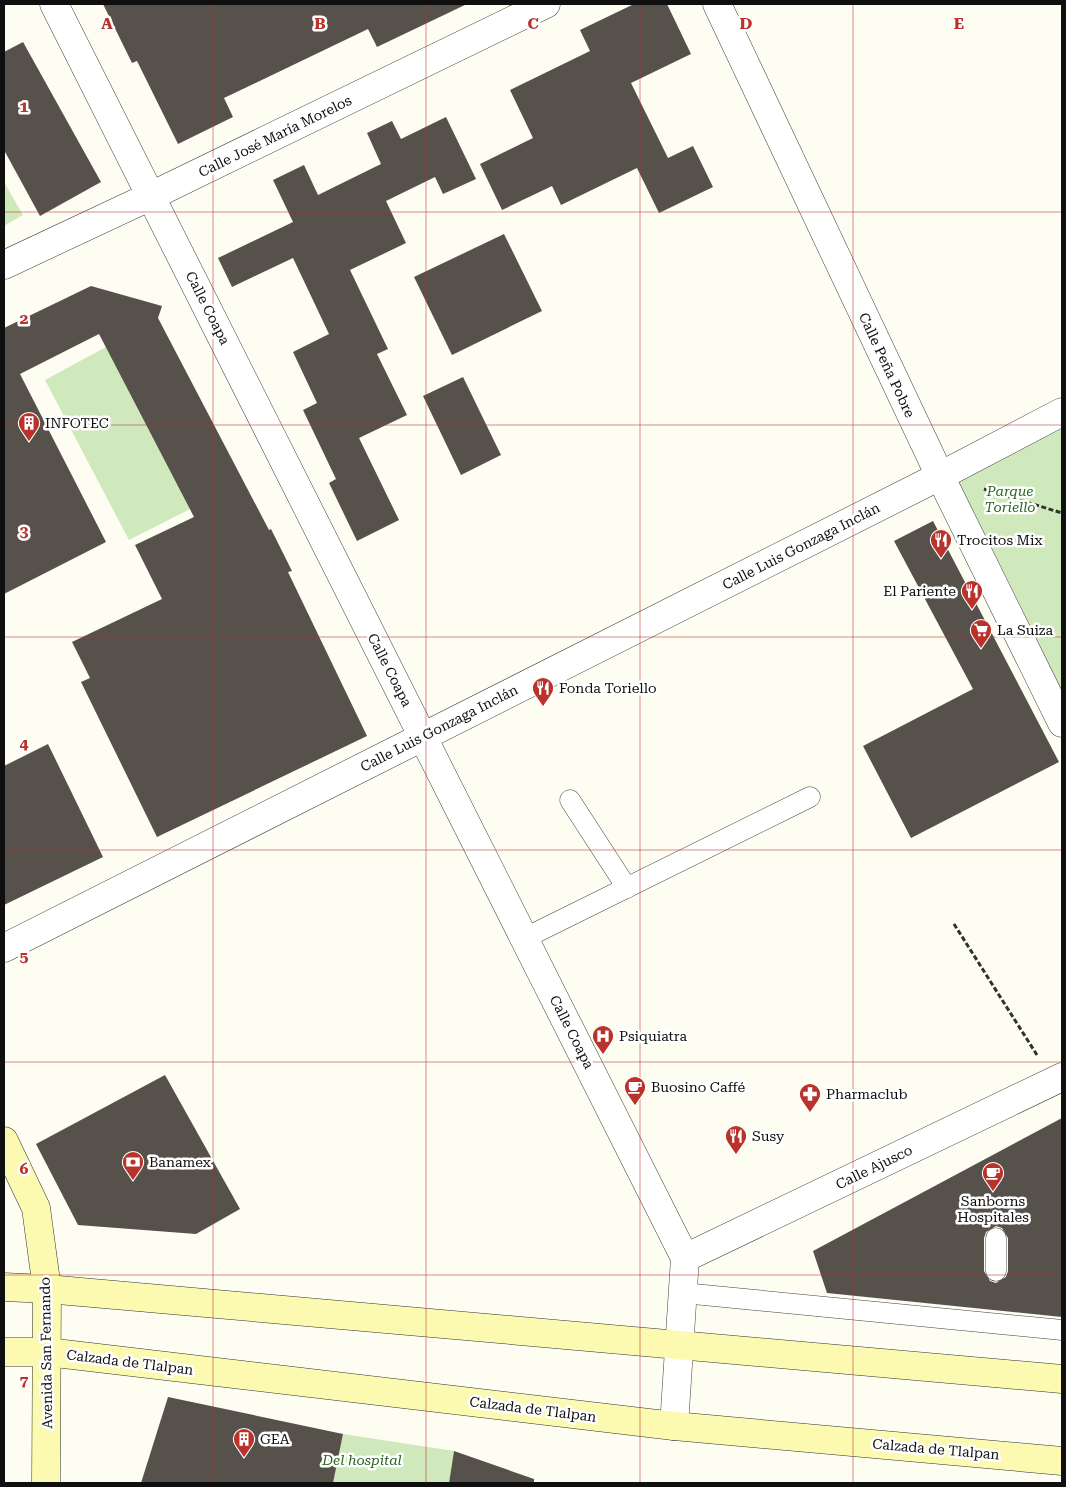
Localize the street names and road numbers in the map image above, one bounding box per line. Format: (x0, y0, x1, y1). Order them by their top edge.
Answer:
street label: Calle José María Morelos (196, 92, 354, 180)
street label: Calle Coapa (183, 269, 234, 348)
street label: Calle Peña Pobre (856, 310, 918, 420)
street label: Calle Luis Gonzaga Inclán (720, 499, 882, 593)
street label: Calle Coapa (365, 631, 416, 710)
street label: Calle Luis Gonzaga Inclán (358, 681, 520, 775)
street label: Calle Coapa (547, 993, 598, 1072)
street label: Calle Ajusco (833, 1142, 915, 1192)
street label: Avenida San Fernando (37, 1277, 55, 1429)
street label: Calzada de Tlalpan (66, 1346, 194, 1378)
street label: Calzada de Tlalpan (469, 1393, 597, 1425)
street label: Calzada de Tlalpan (872, 1435, 1000, 1463)

